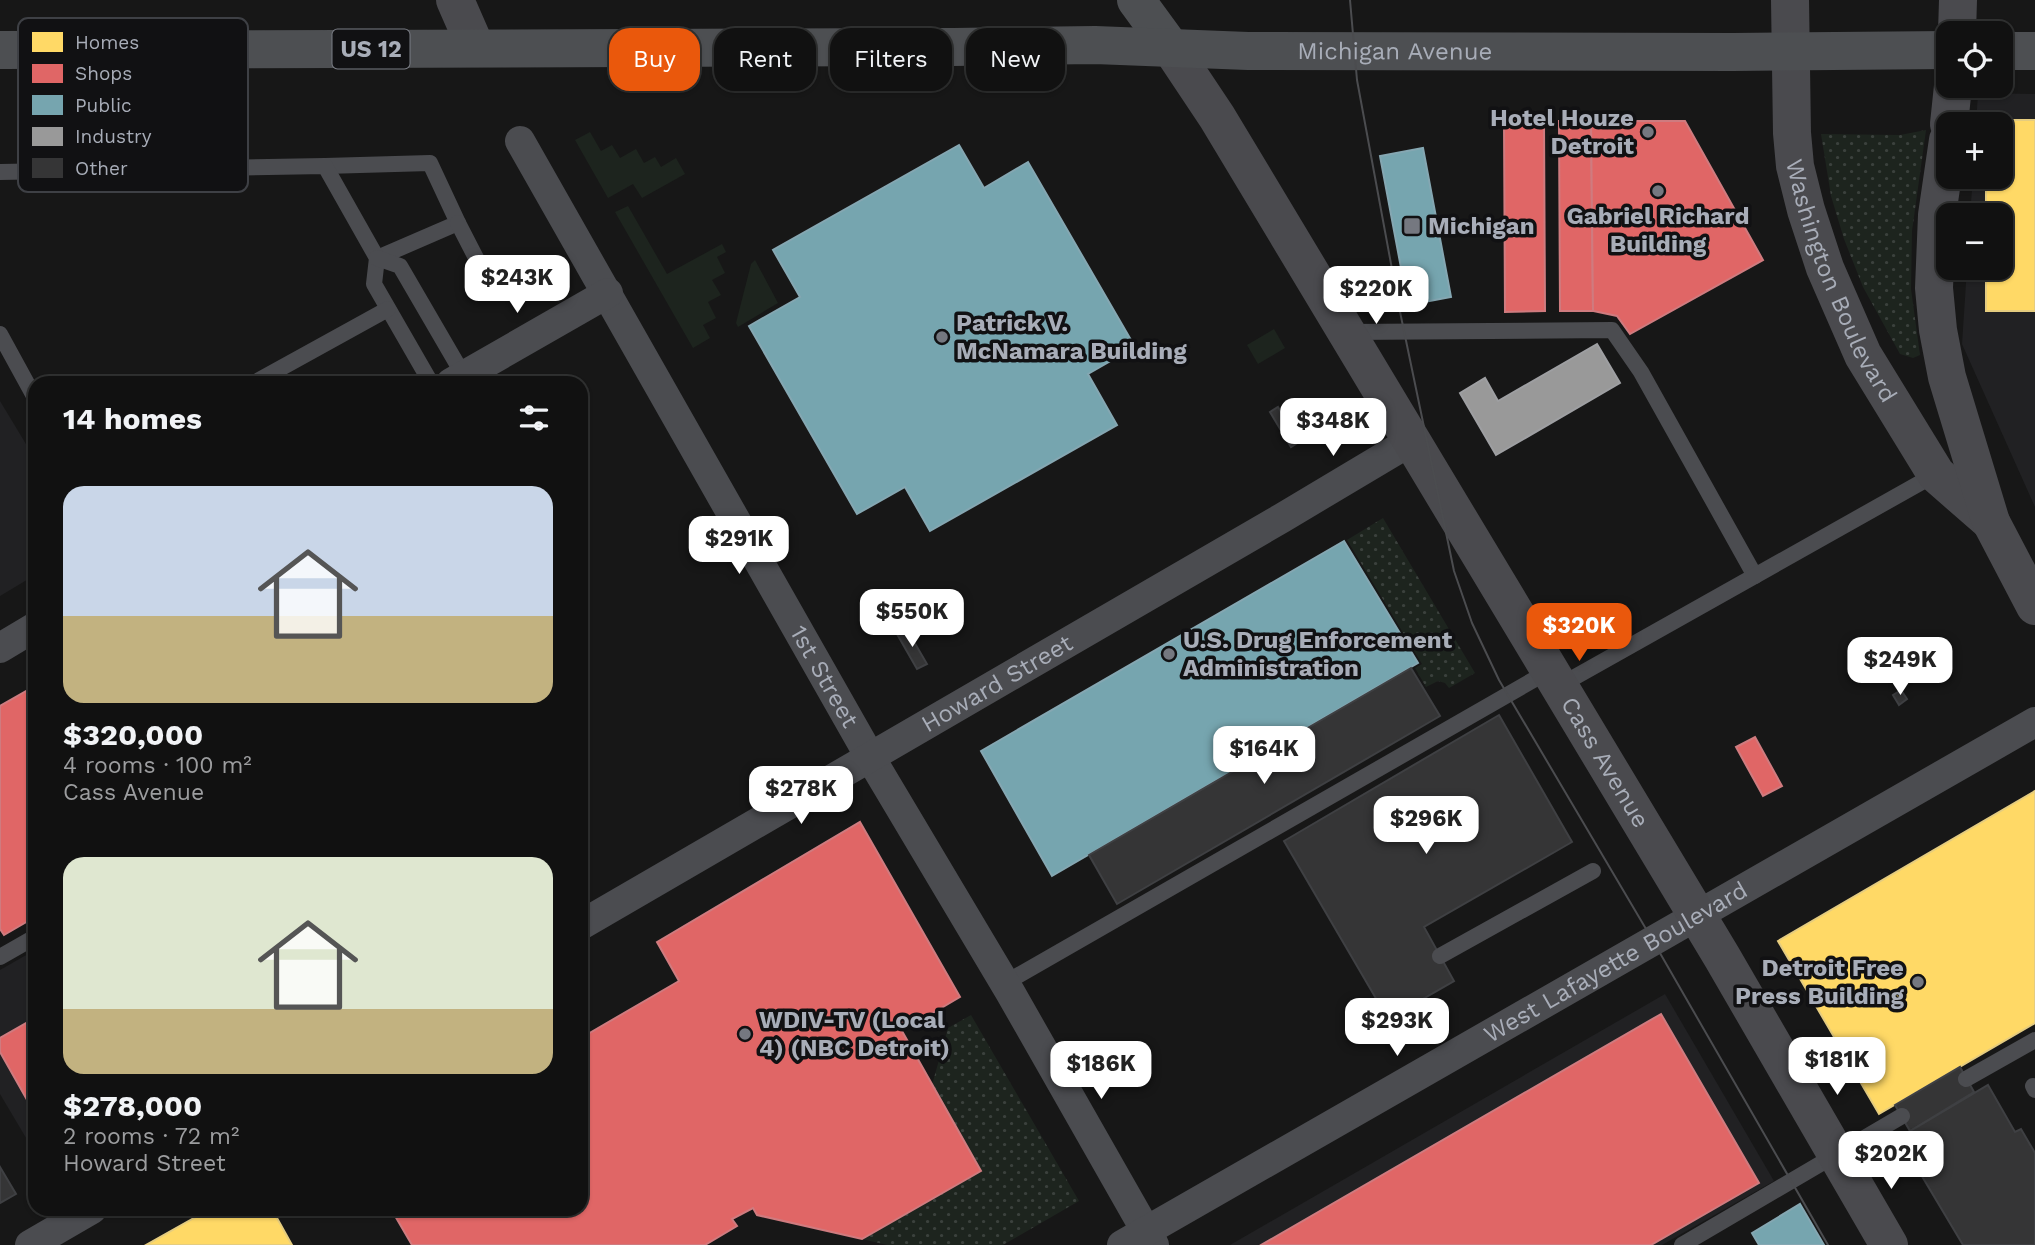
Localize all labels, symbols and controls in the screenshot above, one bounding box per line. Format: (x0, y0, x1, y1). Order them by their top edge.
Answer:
legend (18, 18, 248, 192)
map controls (1936, 21, 2013, 280)
button: locate (1936, 21, 2013, 98)
chip: Buy (609, 28, 700, 91)
chip: Rent (714, 28, 816, 91)
chip: Filters (830, 28, 952, 91)
chip: New (966, 28, 1065, 91)
road number: US 12 (332, 30, 410, 68)
text: Homes (75, 31, 139, 54)
street label: Michigan Avenue (1297, 37, 1492, 66)
text: Shops (75, 62, 132, 85)
text: Public (75, 94, 132, 117)
place label: Hotel Houze Detroit (1490, 104, 1634, 160)
button: + (1936, 112, 2013, 189)
marker: Hotel Houze Detroit (1640, 124, 1656, 140)
text: Industry (75, 125, 152, 148)
street label: Washington Boulevard (1780, 156, 1903, 407)
text: Other (75, 157, 128, 180)
marker: Gabriel Richard Building (1650, 183, 1666, 199)
place label: Gabriel Richard Building (1567, 202, 1749, 258)
button: − (1936, 203, 2013, 280)
place label: Michigan (1428, 212, 1535, 240)
marker: Michigan (1402, 216, 1422, 236)
pin: $243K (468, 256, 566, 315)
text: $243K (481, 264, 553, 291)
pin: $220K (1327, 266, 1425, 326)
text: $220K (1340, 275, 1412, 302)
place label: Patrick V. McNamara Building (956, 309, 1187, 365)
marker: Patrick V. McNamara Building (934, 329, 950, 345)
pin: $348K (1284, 398, 1382, 458)
icon: filters (515, 399, 553, 437)
text: 14 homes (63, 401, 202, 436)
text: $348K (1296, 407, 1370, 434)
pin: $291K (690, 516, 788, 576)
text: $291K (705, 525, 773, 552)
icon: home (245, 531, 371, 657)
pin: $550K (863, 590, 961, 649)
text: $550K (876, 598, 948, 625)
pin: $320K (1530, 604, 1628, 663)
text: $320K (1543, 612, 1615, 639)
street label: 1st Street (784, 621, 864, 732)
place label: U.S. Drug Enforcement Administration (1183, 626, 1453, 682)
street label: Howard Street (917, 629, 1077, 738)
pin: $249K (1851, 638, 1949, 697)
marker: U.S. Drug Enforcement Administration (1161, 646, 1177, 662)
text: $249K (1863, 646, 1937, 673)
street label: Cass Avenue (1555, 692, 1655, 833)
text: $320,000 (63, 717, 203, 752)
pin: $164K (1215, 726, 1313, 786)
text: $164K (1229, 735, 1299, 762)
text: 4 rooms · 100 m² (63, 752, 252, 779)
pin: $278K (752, 766, 850, 826)
text: $278K (765, 775, 837, 802)
text: Cass Avenue (63, 779, 204, 806)
pin: $296K (1377, 796, 1475, 856)
text: $296K (1390, 805, 1462, 832)
street label: West Lafayette Boulevard (1479, 876, 1752, 1049)
icon: home (245, 902, 371, 1028)
place label: Detroit Free Press Building (1735, 954, 1905, 1010)
marker: Detroit Free Press Building (1910, 974, 1926, 990)
pin: $293K (1348, 998, 1446, 1058)
place label: WDIV-TV (Local 4) (NBC Detroit) (759, 1006, 950, 1062)
text: $293K (1361, 1007, 1433, 1034)
marker: WDIV-TV (Local 4) (NBC Detroit) (737, 1026, 753, 1042)
pin: $181K (1788, 1038, 1886, 1097)
pin: $186K (1052, 1042, 1150, 1101)
text: $181K (1805, 1046, 1869, 1073)
text: $186K (1066, 1050, 1136, 1077)
text: $278,000 (63, 1088, 202, 1123)
text: 2 rooms · 72 m² (63, 1123, 239, 1150)
pin: $202K (1842, 1132, 1940, 1191)
text: $202K (1855, 1140, 1927, 1167)
text: Howard Street (63, 1150, 226, 1177)

